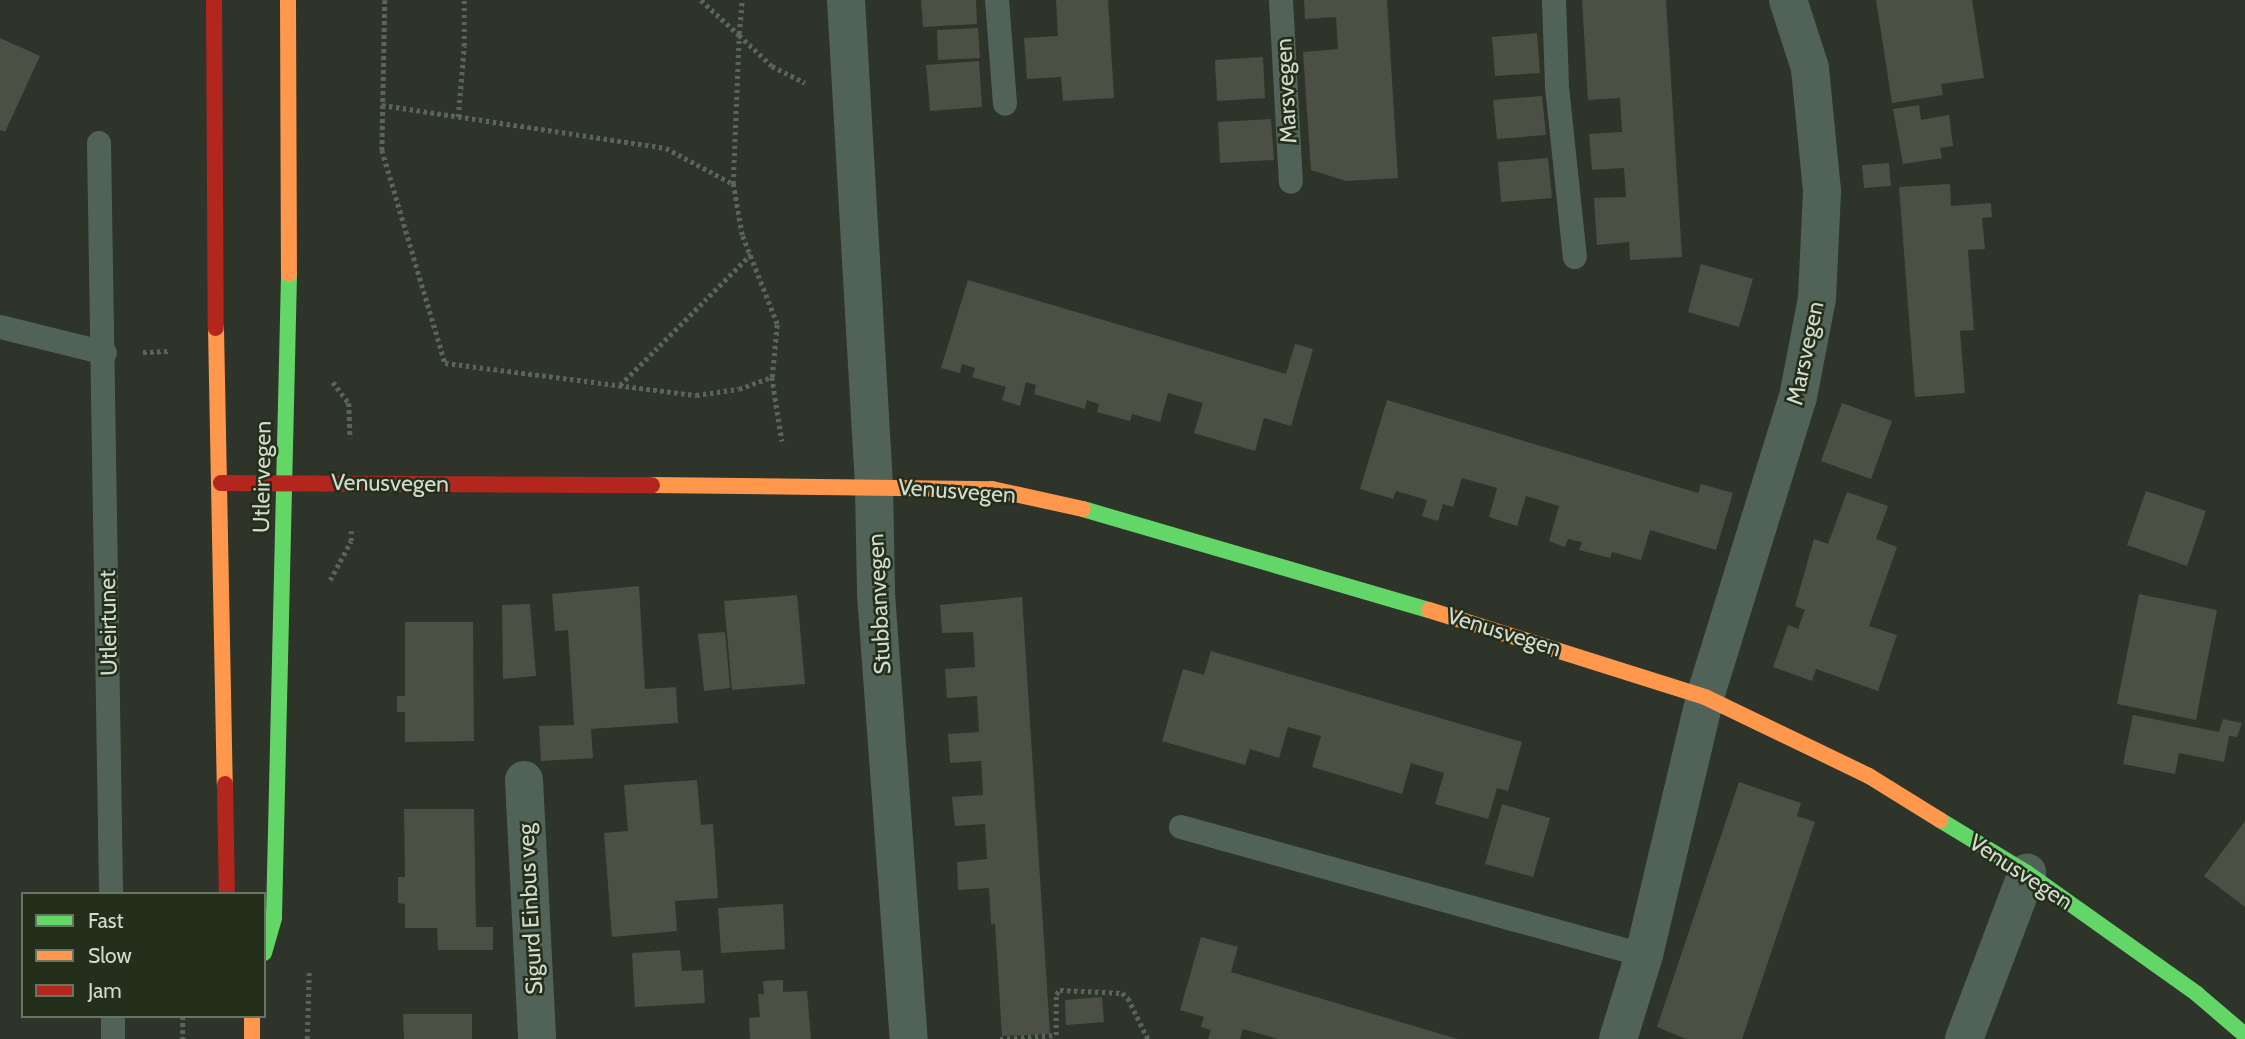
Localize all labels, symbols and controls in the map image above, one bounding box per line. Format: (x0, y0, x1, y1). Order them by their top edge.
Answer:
street label: Marsvegen (1269, 38, 1303, 144)
street label: Marsvegen (1781, 299, 1829, 407)
street label: Utleirvegen (247, 421, 277, 533)
street label: Venusvegen (331, 468, 449, 498)
street label: Venusvegen (897, 473, 1017, 509)
street label: Stubbanvegen (862, 533, 896, 675)
street label: Utleirtunet (93, 570, 123, 676)
street label: Venusvegen (1444, 602, 1564, 662)
street label: Sigurd Einbus veg (512, 823, 548, 995)
street label: Venusvegen (1964, 828, 2078, 916)
legend (21, 892, 266, 1018)
text: Fast (88, 908, 124, 933)
text: Slow (88, 943, 132, 968)
text: Jam (88, 978, 122, 1003)

